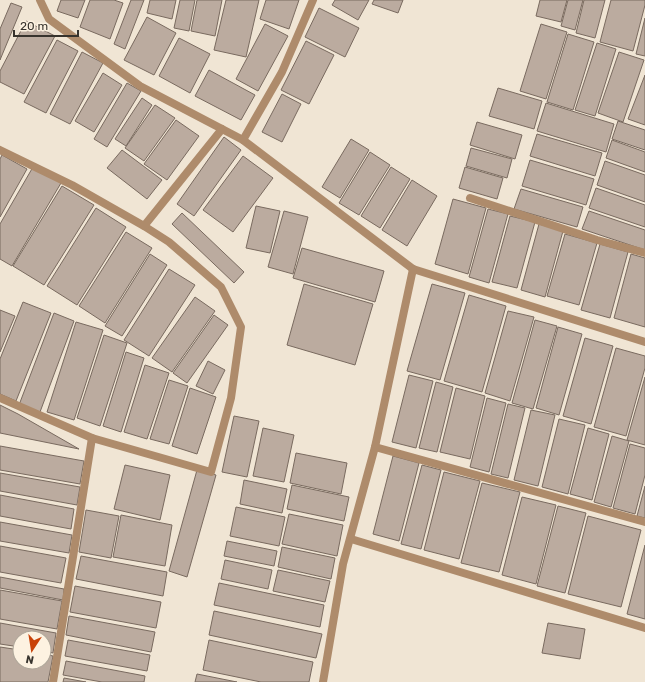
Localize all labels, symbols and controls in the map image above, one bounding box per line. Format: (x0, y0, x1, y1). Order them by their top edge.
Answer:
scale bar (14, 12, 78, 38)
text: 20 m (20, 19, 48, 33)
north arrow (12, 630, 52, 670)
text: N (25, 652, 35, 666)

